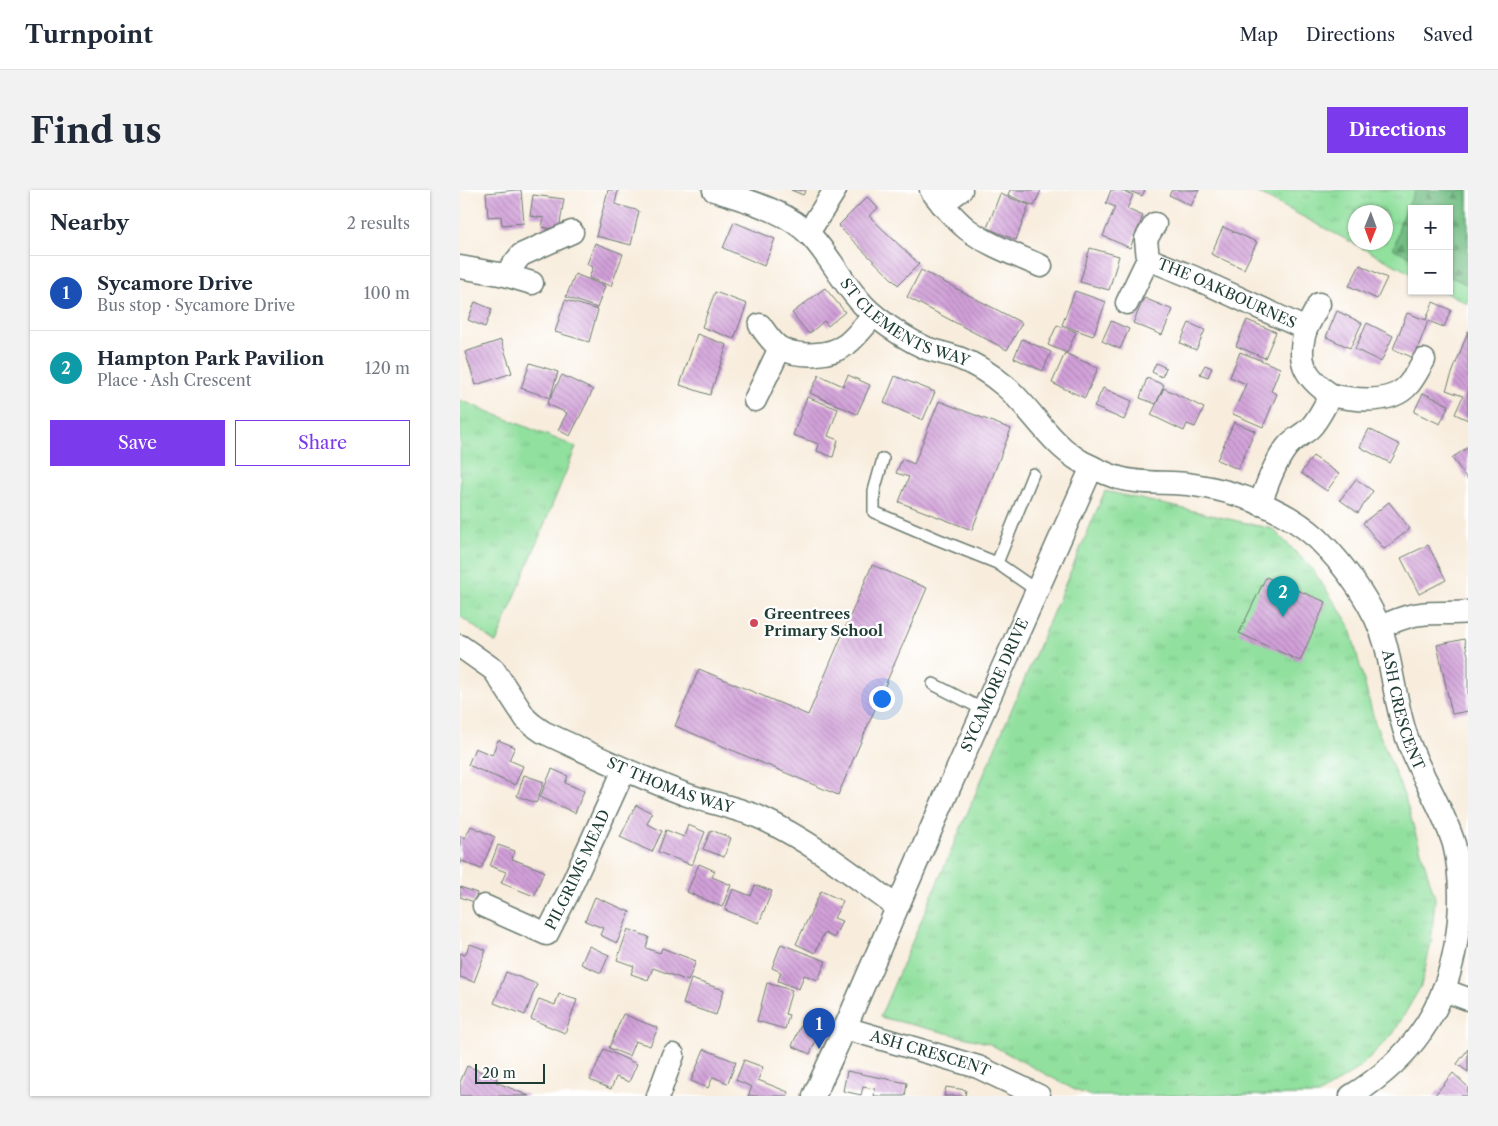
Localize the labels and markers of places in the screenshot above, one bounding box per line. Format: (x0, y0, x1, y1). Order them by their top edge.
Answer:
pin: 2 (1267, 576, 1299, 617)
place label: Greentrees Primary School (764, 604, 883, 640)
marker: Greentrees Primary School (748, 617, 760, 629)
pin: 1 (803, 1008, 835, 1049)

